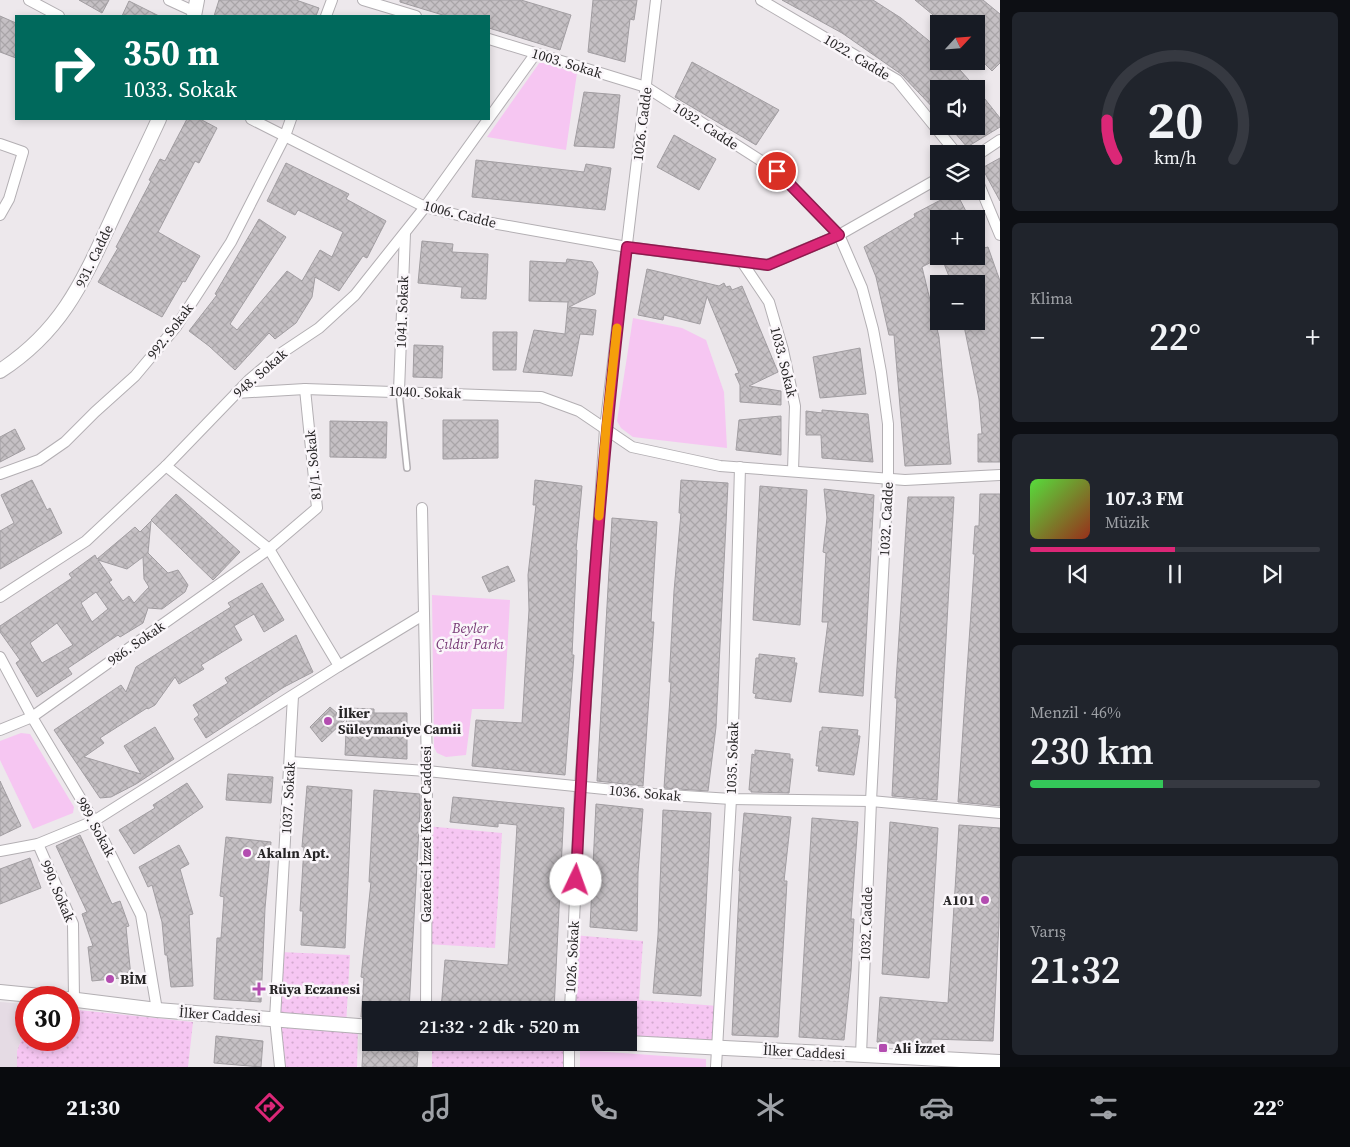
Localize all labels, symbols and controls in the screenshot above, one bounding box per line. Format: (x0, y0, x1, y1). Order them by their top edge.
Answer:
north arrow (930, 15, 985, 70)
map controls (930, 15, 985, 330)
text: 350 m (123, 29, 219, 77)
street label: 1022. Cadde (820, 29, 894, 85)
icon: right (40, 35, 105, 100)
street label: 1003. Sokak (529, 43, 605, 83)
text: 1033. Sokak (123, 74, 237, 104)
button: sound (930, 80, 985, 135)
text: 20 (1147, 84, 1203, 155)
street label: 1026. Cadde (628, 86, 656, 162)
street label: 1032. Cadde (669, 97, 743, 155)
button: layers (930, 145, 985, 200)
text: km/h (1154, 145, 1197, 170)
pin (756, 150, 798, 192)
icon: arrive (763, 157, 791, 185)
street label: 1006. Cadde (421, 195, 499, 233)
button: + (930, 210, 985, 265)
street label: 931. Cadde (70, 221, 118, 291)
street label: 1041. Sokak (391, 275, 413, 349)
button: − (930, 275, 985, 330)
text: Klima (1030, 287, 1073, 309)
street label: 992. Sokak (142, 299, 198, 363)
text: 22° (1149, 311, 1201, 363)
text: − (1030, 318, 1045, 356)
text: + (1305, 318, 1320, 356)
street label: 1033. Sokak (766, 324, 803, 400)
street label: 948. Sokak (229, 344, 292, 402)
street label: 1040. Sokak (388, 381, 462, 403)
street label: 81/1. Sokak (300, 429, 326, 501)
street label: 1032. Cadde (874, 481, 898, 557)
text: 107.3 FM (1105, 485, 1184, 511)
text: Müzik (1105, 511, 1149, 533)
icon: previous (1064, 560, 1092, 588)
icon: pause (1161, 560, 1189, 588)
icon: next (1258, 560, 1286, 588)
street label: 986. Sokak (103, 616, 169, 670)
park label: Beyler Çıldır Parkı (436, 618, 505, 654)
text: Menzil · 46% (1030, 701, 1121, 723)
place label: İlker Süleymaniye Camii (338, 703, 462, 739)
marker: İlker Süleymaniye Camii (322, 715, 334, 727)
street label: 1035. Sokak (721, 721, 743, 795)
text: 230 km (1030, 725, 1154, 777)
street label: Gazeteci İzzet Keser Caddesi (416, 746, 436, 922)
street label: 1037. Sokak (276, 761, 300, 835)
street label: 1036. Sokak (608, 780, 682, 806)
street label: 989. Sokak (72, 793, 120, 861)
place label: Akalın Apt. (257, 843, 330, 863)
marker: Akalın Apt. (241, 847, 253, 859)
position arrow (549, 853, 601, 905)
street label: 990. Sokak (36, 857, 80, 925)
street label: 1032. Cadde (855, 886, 877, 962)
place label: A101 (943, 890, 975, 910)
marker: A101 (979, 894, 991, 906)
street label: 1026. Sokak (560, 920, 584, 994)
text: Varış (1030, 920, 1066, 942)
text: 21:32 (1030, 944, 1120, 996)
place label: BİM (120, 969, 147, 989)
marker: BİM (104, 973, 116, 985)
place label: Rüya Eczanesi (269, 979, 361, 999)
marker: Rüya Eczanesi (253, 983, 265, 995)
speed limit sign: 30 (15, 986, 80, 1051)
street label: İlker Caddesi (178, 1002, 262, 1028)
text: 21:32 · 2 dk · 520 m (419, 1013, 580, 1039)
place label: Ali İzzet (893, 1038, 946, 1058)
street label: İlker Caddesi (762, 1040, 846, 1064)
marker: Ali İzzet (877, 1042, 889, 1054)
icon: directions (252, 1090, 287, 1125)
icon: music (419, 1090, 454, 1125)
icon: phone (586, 1090, 621, 1125)
icon: climate (753, 1090, 788, 1125)
icon: car (919, 1090, 954, 1125)
icon: filters (1086, 1090, 1121, 1125)
text: 21:30 (66, 1092, 120, 1122)
text: 22° (1253, 1092, 1284, 1122)

